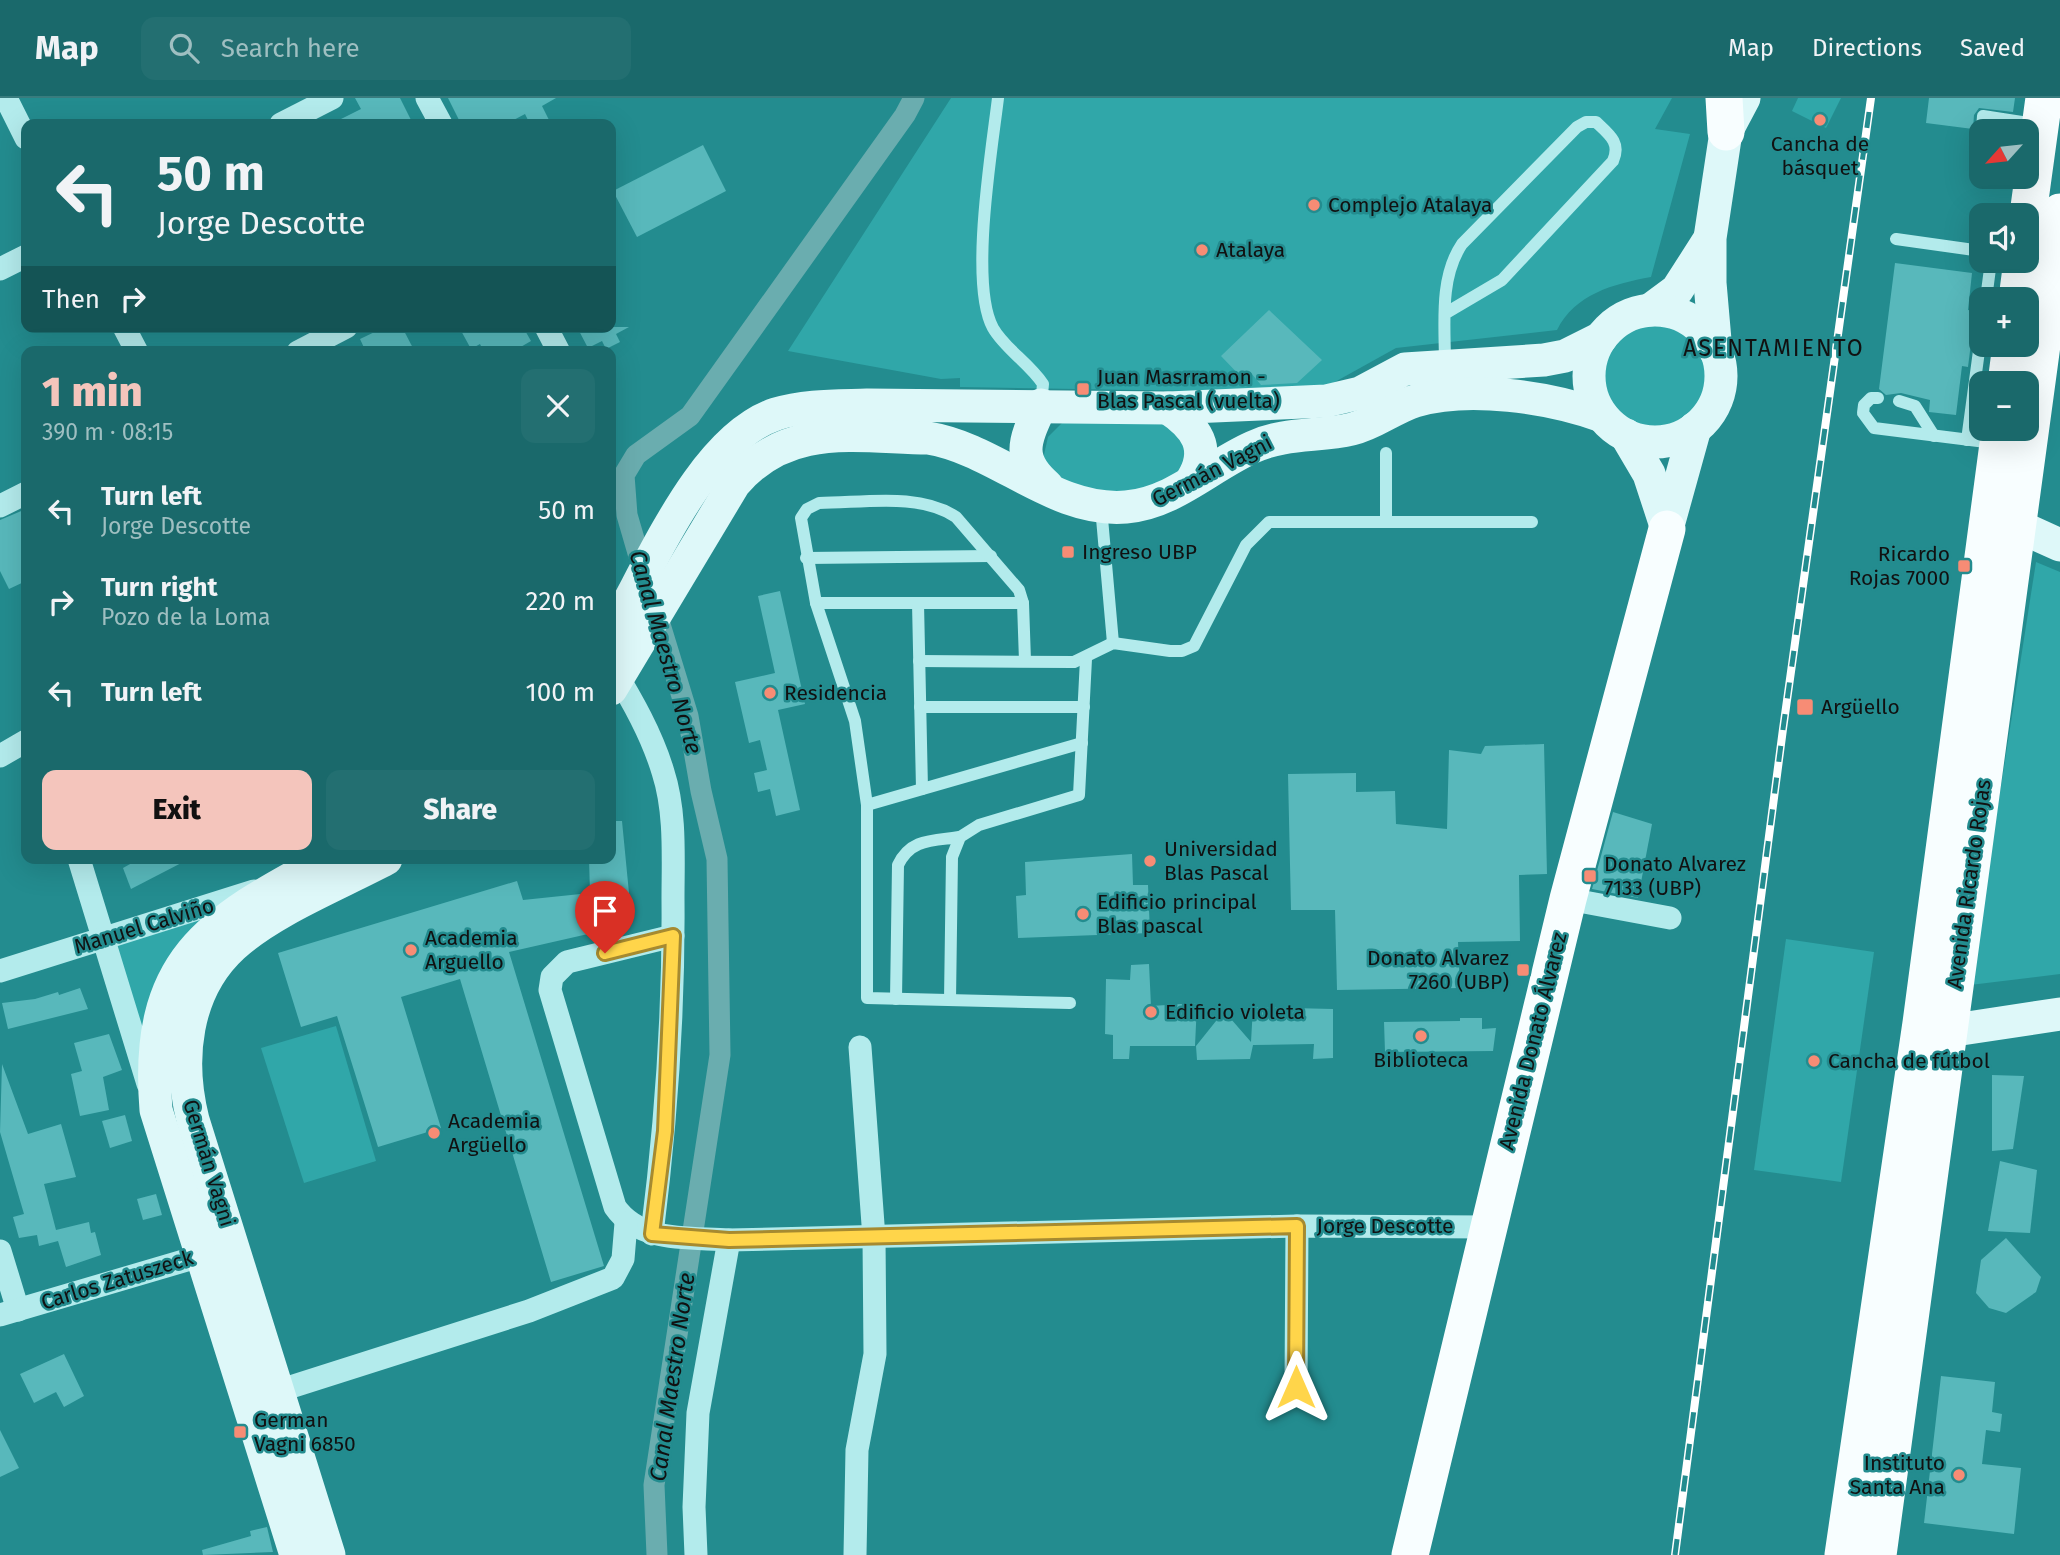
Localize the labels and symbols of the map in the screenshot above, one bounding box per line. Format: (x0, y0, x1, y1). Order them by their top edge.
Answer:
marker: Cancha de básquet (1812, 112, 1828, 128)
north arrow (1969, 119, 2039, 189)
place label: Cancha de básquet (1771, 131, 1869, 181)
place label: Complejo Atalaya (1328, 192, 1493, 218)
marker: Complejo Atalaya (1306, 197, 1322, 213)
place label: Atalaya (1216, 237, 1285, 263)
marker: Atalaya (1194, 242, 1210, 258)
district label: ASENTAMIENTO (1683, 334, 1865, 362)
place label: Juan Masrramon - Blas Pascal (vuelta) (1097, 364, 1280, 414)
marker: Juan Masrramon - Blas Pascal (vuelta) (1075, 381, 1091, 397)
street label: Germán Vagni (1148, 430, 1276, 512)
place label: Ingreso UBP (1082, 539, 1197, 565)
place label: Ricardo Rojas 7000 (1849, 541, 1950, 591)
marker: Ingreso UBP (1060, 544, 1076, 560)
water label: Canal Maestro Norte (624, 547, 708, 757)
marker: Ricardo Rojas 7000 (1956, 558, 1972, 574)
place label: Residencia (784, 680, 887, 706)
marker: Residencia (762, 685, 778, 701)
place label: Argüello (1821, 694, 1900, 720)
marker: Argüello (1795, 697, 1815, 717)
street label: Avenida Ricardo Rojas (1941, 778, 1997, 990)
place label: Universidad Blas Pascal (1164, 836, 1278, 886)
place label: Donato Alvarez 7133 (UBP) (1604, 851, 1746, 901)
marker: Universidad Blas Pascal (1142, 853, 1158, 869)
marker: Donato Alvarez 7133 (UBP) (1582, 868, 1598, 884)
pin (575, 881, 635, 953)
place label: Edificio principal Blas pascal (1097, 889, 1257, 939)
street label: Manuel Calviño (71, 892, 217, 960)
marker: Edificio principal Blas pascal (1075, 906, 1091, 922)
place label: Academia Arguello (425, 925, 518, 975)
street label: Avenida Donato Álvarez (1493, 929, 1573, 1153)
marker: Academia Arguello (403, 942, 419, 958)
place label: Donato Alvarez 7260 (UBP) (1367, 945, 1509, 995)
marker: Donato Alvarez 7260 (UBP) (1515, 962, 1531, 978)
place label: Edificio violeta (1165, 999, 1305, 1025)
marker: Edificio violeta (1143, 1004, 1159, 1020)
marker: Biblioteca (1413, 1028, 1429, 1044)
place label: Biblioteca (1373, 1047, 1469, 1073)
place label: Cancha de fútbol (1828, 1048, 1990, 1074)
marker: Cancha de fútbol (1806, 1053, 1822, 1069)
street label: Germán Vagni (177, 1096, 241, 1230)
place label: Academia Argüello (448, 1108, 541, 1158)
marker: Academia Argüello (426, 1125, 442, 1141)
street label: Jorge Descotte (1316, 1213, 1454, 1239)
street label: Carlos Zatuszeck (38, 1244, 196, 1315)
water label: Canal Maestro Norte (643, 1271, 701, 1483)
position arrow (1259, 1350, 1333, 1424)
place label: German Vagni 6850 (254, 1407, 356, 1457)
marker: German Vagni 6850 (232, 1424, 248, 1440)
place label: Instituto Santa Ana (1850, 1450, 1945, 1500)
marker: Instituto Santa Ana (1951, 1467, 1967, 1483)

